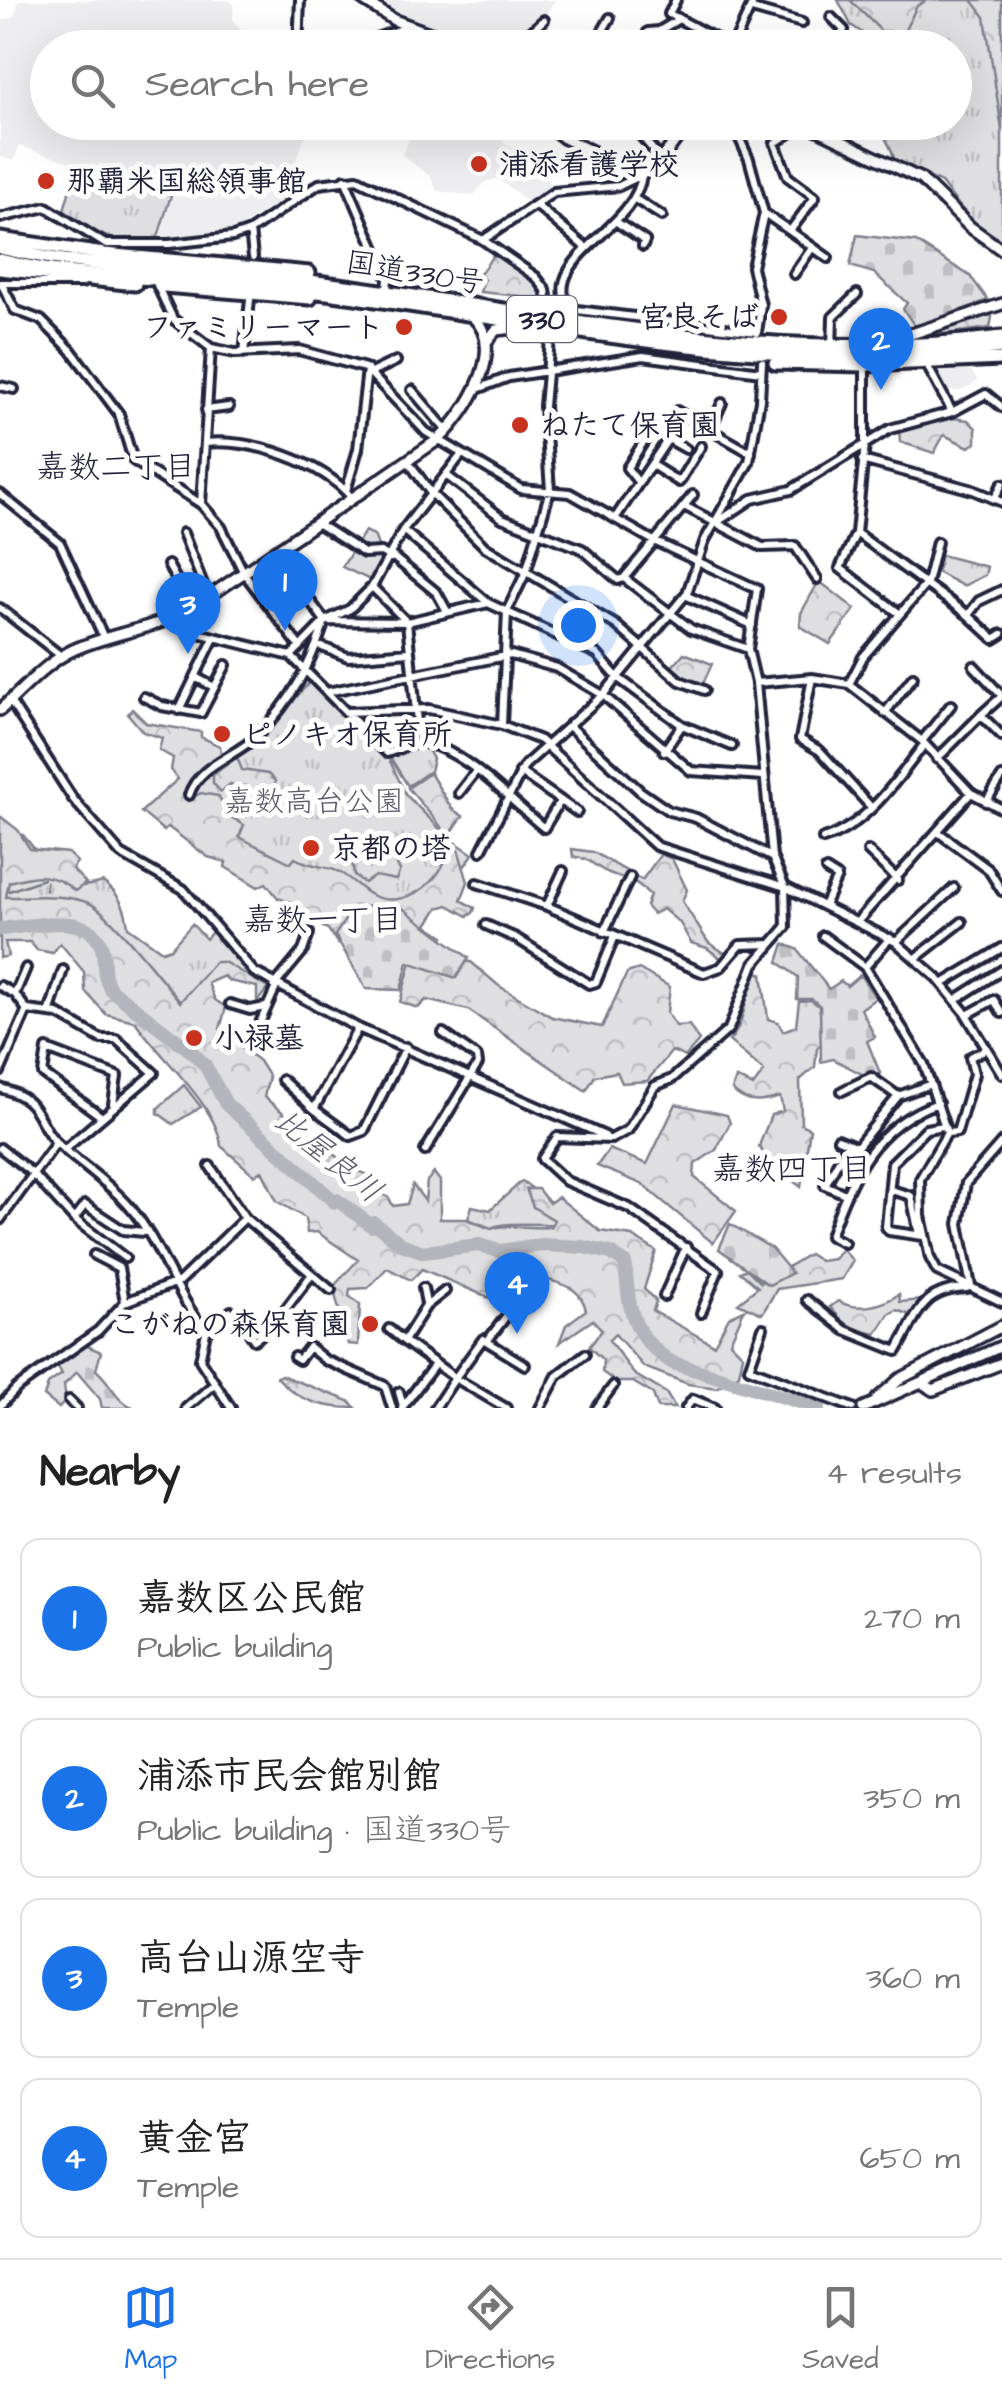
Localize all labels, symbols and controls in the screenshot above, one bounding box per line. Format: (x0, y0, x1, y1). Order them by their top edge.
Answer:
search box (30, 30, 972, 140)
icon: search (65, 58, 120, 113)
text: Search here (145, 59, 369, 111)
place label: 浦添看護学校 (499, 144, 679, 186)
marker: 浦添看護学校 (468, 153, 490, 175)
place label: 那覇米国総領事館 (66, 161, 306, 203)
marker: 那覇米国総領事館 (35, 170, 57, 192)
street label: 国道330号 (343, 241, 487, 305)
road number: 330 (507, 296, 577, 342)
place label: 宮良そば (639, 297, 759, 339)
marker: 宮良そば (768, 306, 790, 328)
place label: ファミリーマート (143, 307, 384, 349)
pin: 2 (848, 308, 914, 390)
marker: ファミリーマート (393, 316, 415, 338)
place label: ねたて保育園 (540, 405, 719, 447)
marker: ねたて保育園 (509, 414, 531, 436)
district label: 嘉数二丁目 (36, 445, 196, 490)
pin: 1 (252, 548, 318, 631)
pin: 3 (156, 572, 220, 654)
your location (553, 600, 604, 651)
place label: ピノキオ保育所 (242, 714, 452, 756)
marker: ピノキオ保育所 (211, 723, 233, 745)
park label: 嘉数高台公園 (224, 781, 404, 823)
place label: 京都の塔 (331, 828, 451, 870)
marker: 京都の塔 (300, 837, 322, 859)
district label: 嘉数一丁目 (243, 898, 403, 943)
place label: 小禄墓 (214, 1018, 304, 1060)
marker: 小禄墓 (183, 1027, 205, 1049)
water label: 比屋良川 (264, 1098, 392, 1214)
district label: 嘉数四丁目 (712, 1147, 872, 1192)
pin: 4 (484, 1252, 550, 1334)
place label: こがねの森保育園 (110, 1304, 350, 1346)
marker: こがねの森保育園 (359, 1313, 381, 1335)
text: Nearby (40, 1444, 180, 1502)
text: 4 results (826, 1451, 962, 1496)
text: 嘉数区公民館 (137, 1573, 365, 1625)
text: 1 (72, 1596, 77, 1641)
text: 270 m (864, 1596, 960, 1641)
text: Public building (137, 1625, 332, 1670)
text: 浦添市民会館別館 (137, 1751, 441, 1803)
text: 2 (65, 1776, 84, 1821)
text: 350 m (863, 1776, 960, 1821)
text: Public building · 国道330号 (137, 1808, 511, 1853)
text: 高台山源空寺 (137, 1933, 365, 1985)
text: 3 (66, 1956, 83, 2001)
text: 360 m (866, 1956, 960, 2001)
text: Temple (137, 1985, 239, 2030)
text: 黄金宮 (137, 2113, 251, 2165)
text: 4 (64, 2136, 85, 2181)
text: 650 m (859, 2136, 960, 2181)
text: Temple (137, 2165, 239, 2210)
tab: Map (123, 2280, 178, 2379)
tab: Directions (425, 2280, 555, 2379)
tab: Saved (802, 2280, 879, 2379)

